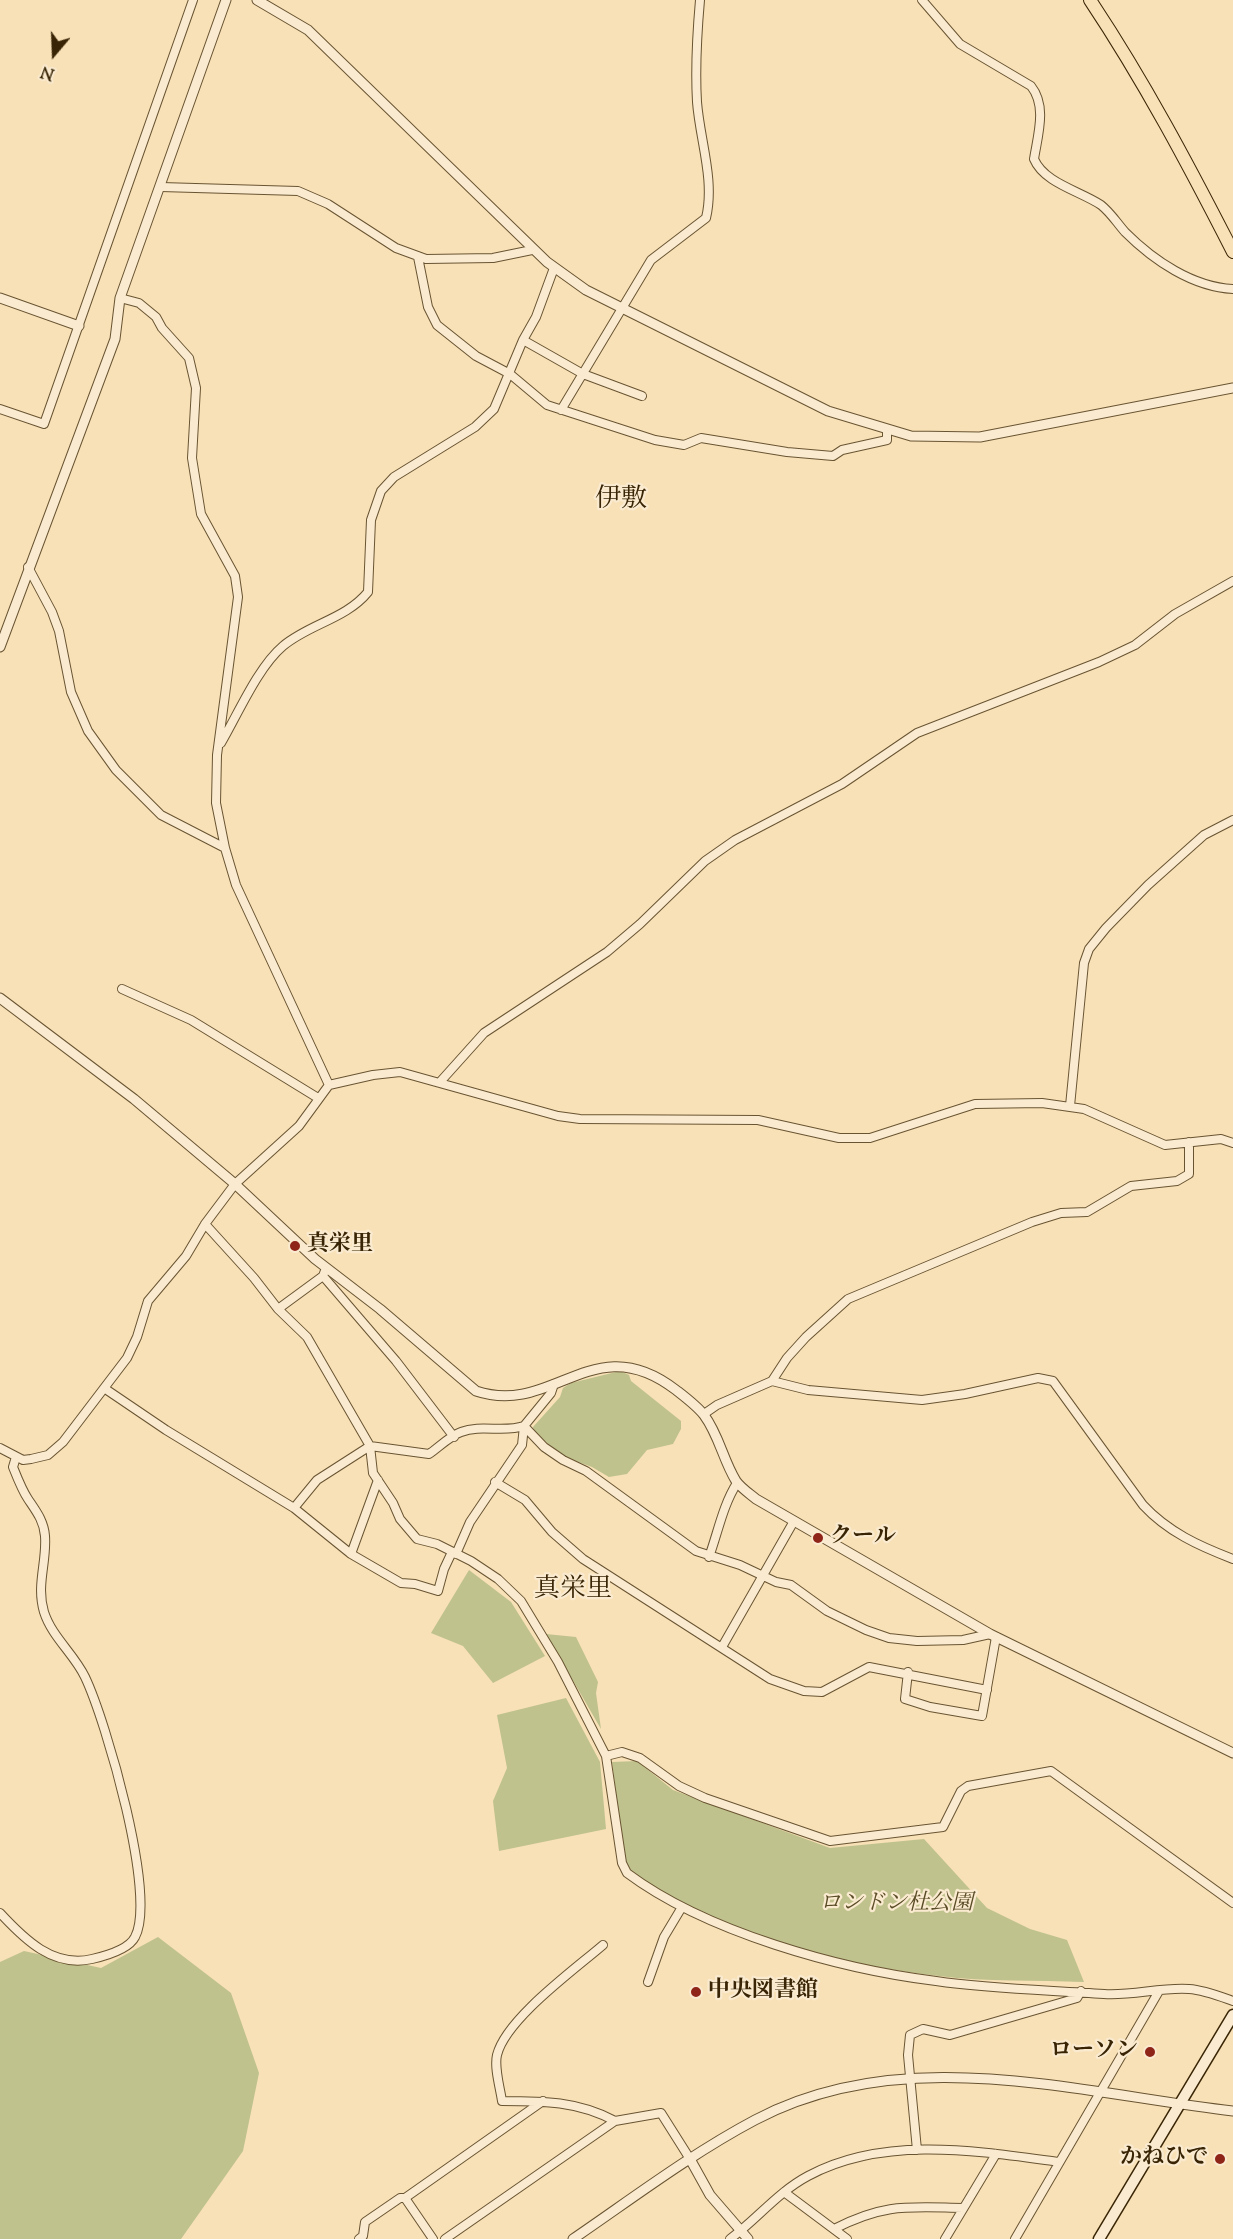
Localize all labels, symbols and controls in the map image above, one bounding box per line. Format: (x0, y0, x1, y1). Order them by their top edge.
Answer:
north arrow (24, 24, 84, 84)
text: N (38, 59, 58, 84)
district label: 伊敷 (595, 486, 647, 518)
place label: 真栄里 (307, 1233, 373, 1259)
marker: 真栄里 (288, 1239, 302, 1253)
place label: クール (830, 1525, 896, 1551)
marker: クール (811, 1531, 825, 1545)
district label: 真栄里 (534, 1576, 612, 1608)
park label: ロンドン杜公園 (819, 1892, 973, 1918)
place label: 中央図書館 (708, 1979, 818, 2005)
marker: 中央図書館 (689, 1985, 703, 1999)
place label: ローソン (1050, 2039, 1138, 2065)
marker: ローソン (1143, 2045, 1157, 2059)
place label: かねひで (1120, 2146, 1208, 2172)
marker: かねひで (1213, 2152, 1227, 2166)

